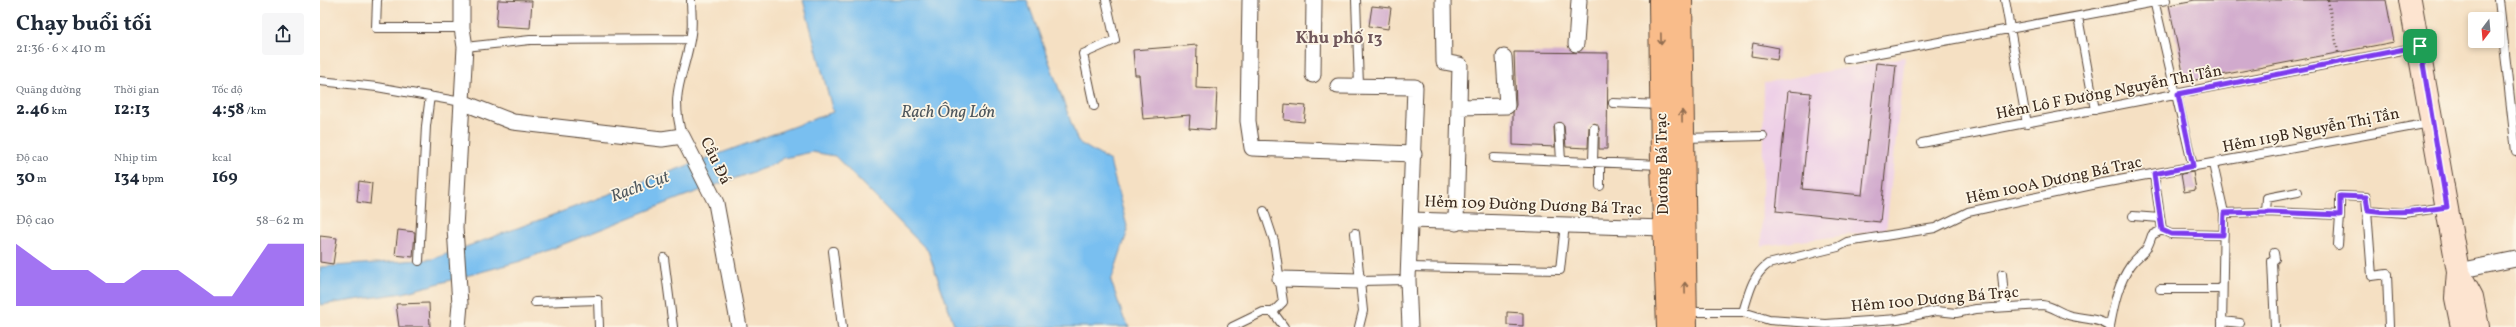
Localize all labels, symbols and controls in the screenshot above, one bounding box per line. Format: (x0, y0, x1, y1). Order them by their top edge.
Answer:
text: Chạy buổi tối (16, 9, 152, 40)
north arrow (2468, 12, 2504, 48)
map controls (2468, 12, 2504, 48)
button: share (262, 13, 304, 55)
district label: Khu phố 13 (1296, 27, 1383, 50)
pin (2403, 29, 2437, 63)
one-way arrow (1657, 32, 1665, 45)
icon: arrive (2409, 35, 2431, 57)
text: 21:36 · 6 × 410 m (16, 40, 106, 58)
street label: Hẻm Lô F Đường Nguyễn Thị Tần (1994, 60, 2224, 126)
text: Quãng đường (16, 83, 81, 98)
text: Thời gian (114, 83, 159, 98)
text: Tốc độ (212, 83, 243, 98)
text: 2.46 (16, 98, 49, 121)
text: 12:13 (114, 98, 150, 121)
text: 4:58 (212, 98, 245, 121)
water label: Rạch Ông Lớn (901, 101, 995, 124)
street label: Hẻm 119B Nguyễn Thị Tần (2221, 103, 2401, 159)
text: km (49, 104, 67, 119)
text: /km (245, 104, 267, 119)
one-way arrow (1678, 110, 1686, 123)
street label: Dương Bá Trạc (1651, 113, 1675, 215)
street label: Cầu Đá (694, 134, 736, 188)
text: Độ cao (16, 151, 48, 166)
text: Nhịp tim (114, 151, 157, 166)
text: kcal (212, 151, 232, 166)
street label: Hẻm 100A Dương Bá Trạc (1964, 152, 2144, 210)
text: 30 (16, 166, 35, 189)
text: 134 (114, 166, 140, 189)
text: 169 (212, 166, 238, 189)
water label: Rạch Cụt (607, 166, 673, 208)
text: m (35, 172, 47, 187)
text: bpm (140, 172, 164, 187)
street label: Hẻm 109 Đường Dương Bá Trạc (1424, 191, 1642, 221)
text: Độ cao (16, 212, 54, 230)
text: 58–62 m (256, 212, 304, 230)
one-way arrow (1681, 282, 1689, 295)
street label: Hẻm 100 Dương Bá Trạc (1850, 282, 2020, 318)

